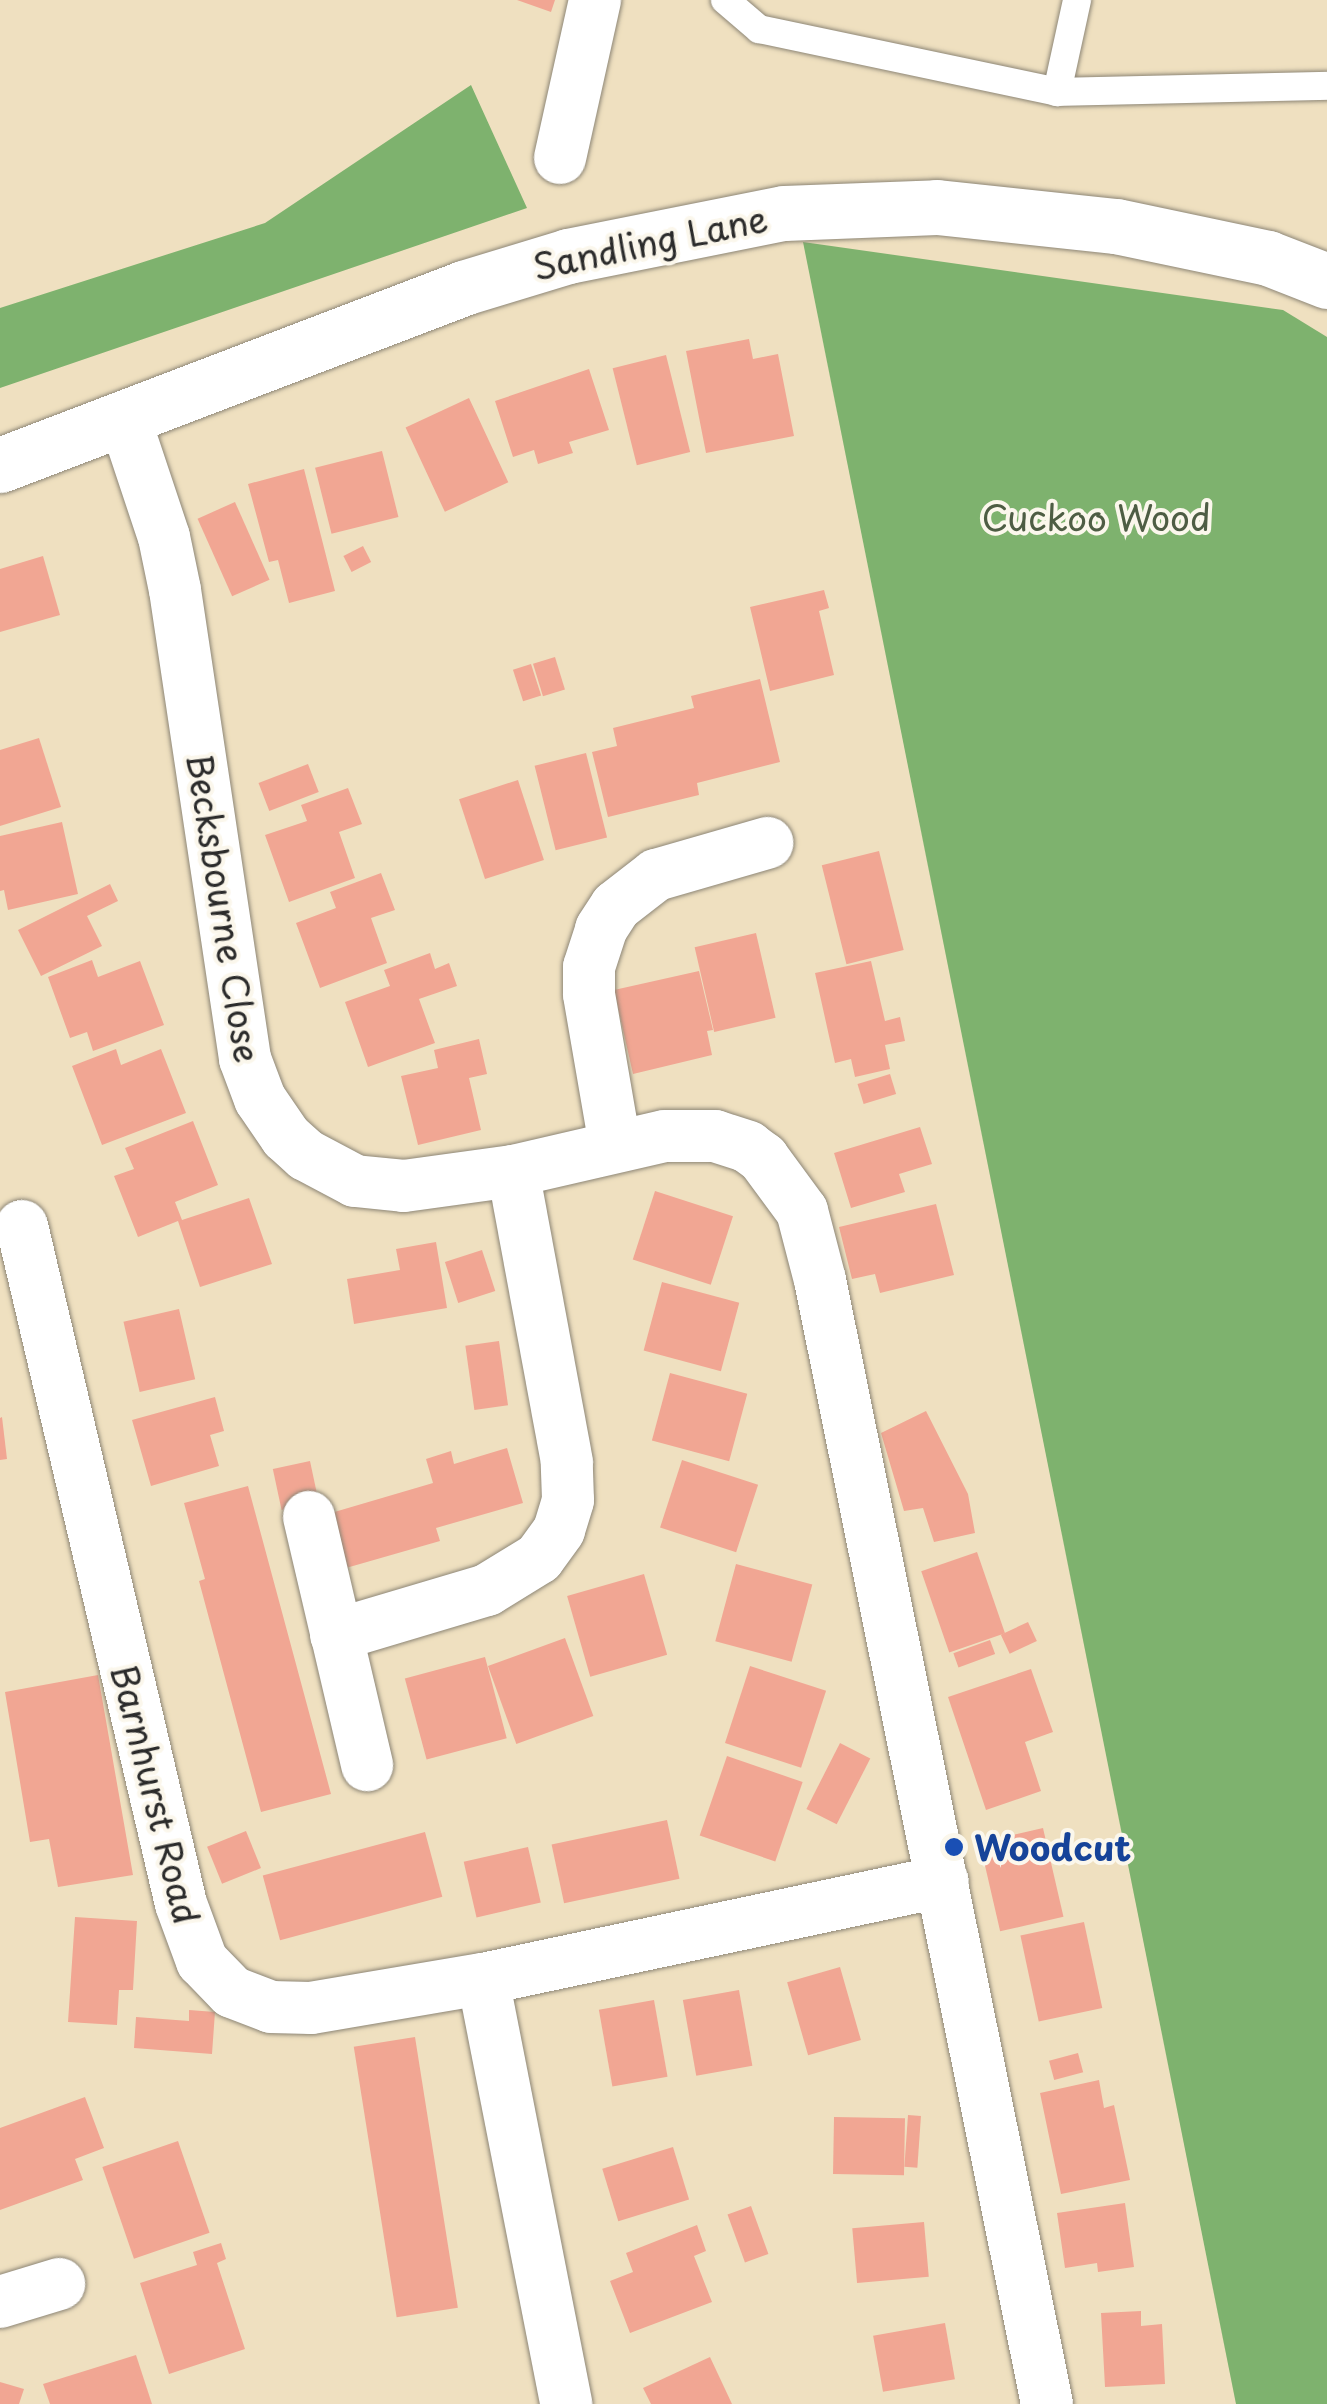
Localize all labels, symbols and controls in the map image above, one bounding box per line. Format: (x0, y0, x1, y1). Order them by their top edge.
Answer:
street label: Sandling Lane (529, 197, 771, 287)
park label: Cuckoo Wood (981, 496, 1211, 538)
street label: Becksbourne Close (179, 750, 269, 1066)
street label: Barnhurst Road (103, 1660, 209, 1928)
place label: Woodcut (974, 1826, 1131, 1868)
marker: Woodcut (943, 1836, 965, 1858)

